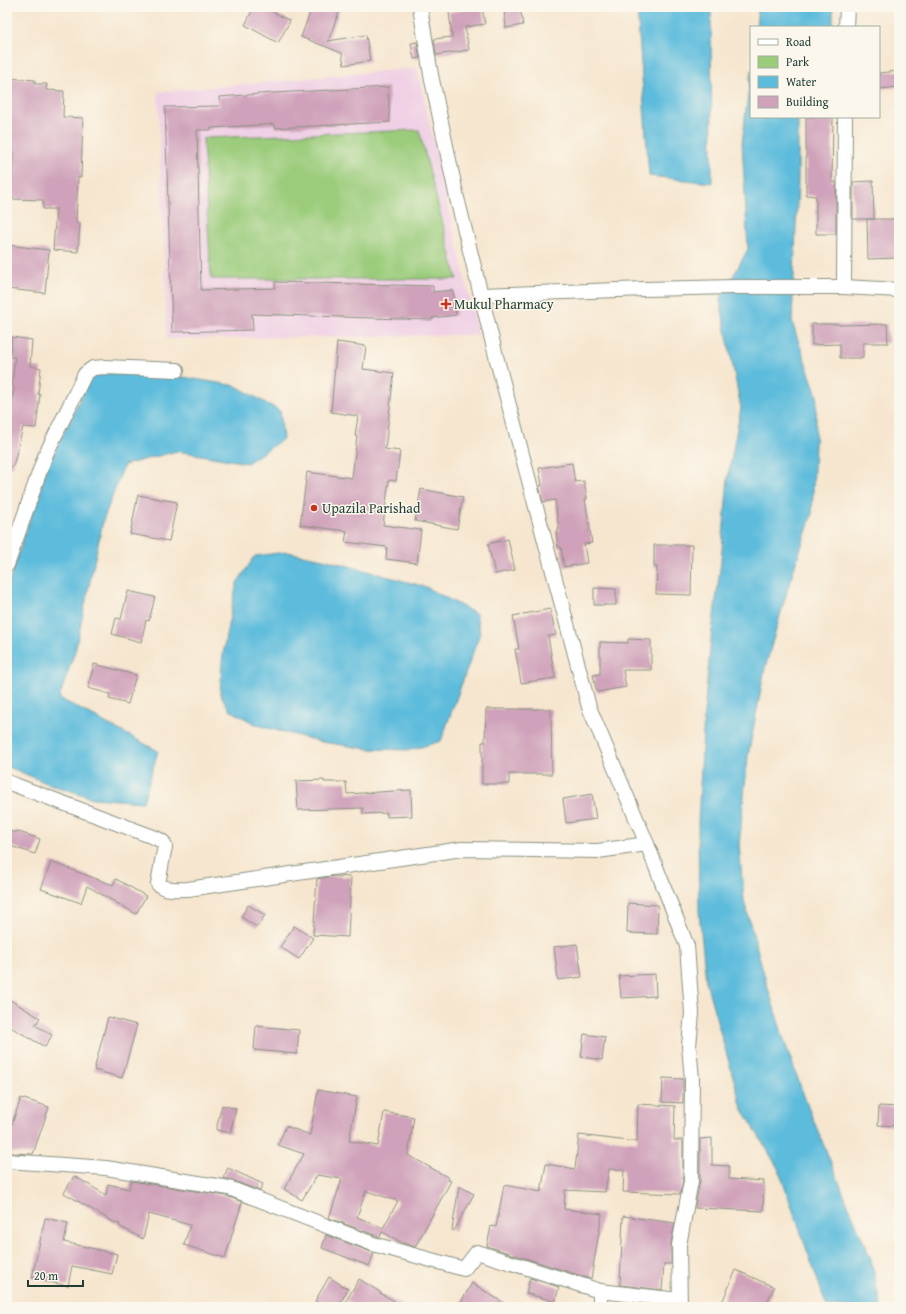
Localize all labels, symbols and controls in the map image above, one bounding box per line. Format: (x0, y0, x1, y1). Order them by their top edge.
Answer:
legend (750, 26, 880, 118)
text: Road (786, 33, 812, 50)
text: Park (786, 53, 810, 70)
text: Water (786, 73, 816, 90)
text: Building (786, 93, 829, 110)
place label: Mukul Pharmacy (454, 294, 554, 314)
marker: Mukul Pharmacy (441, 299, 451, 309)
place label: Upazila Parishad (322, 498, 421, 518)
marker: Upazila Parishad (309, 503, 319, 513)
scale bar (28, 1262, 83, 1288)
text: 20 m (34, 1267, 58, 1284)

